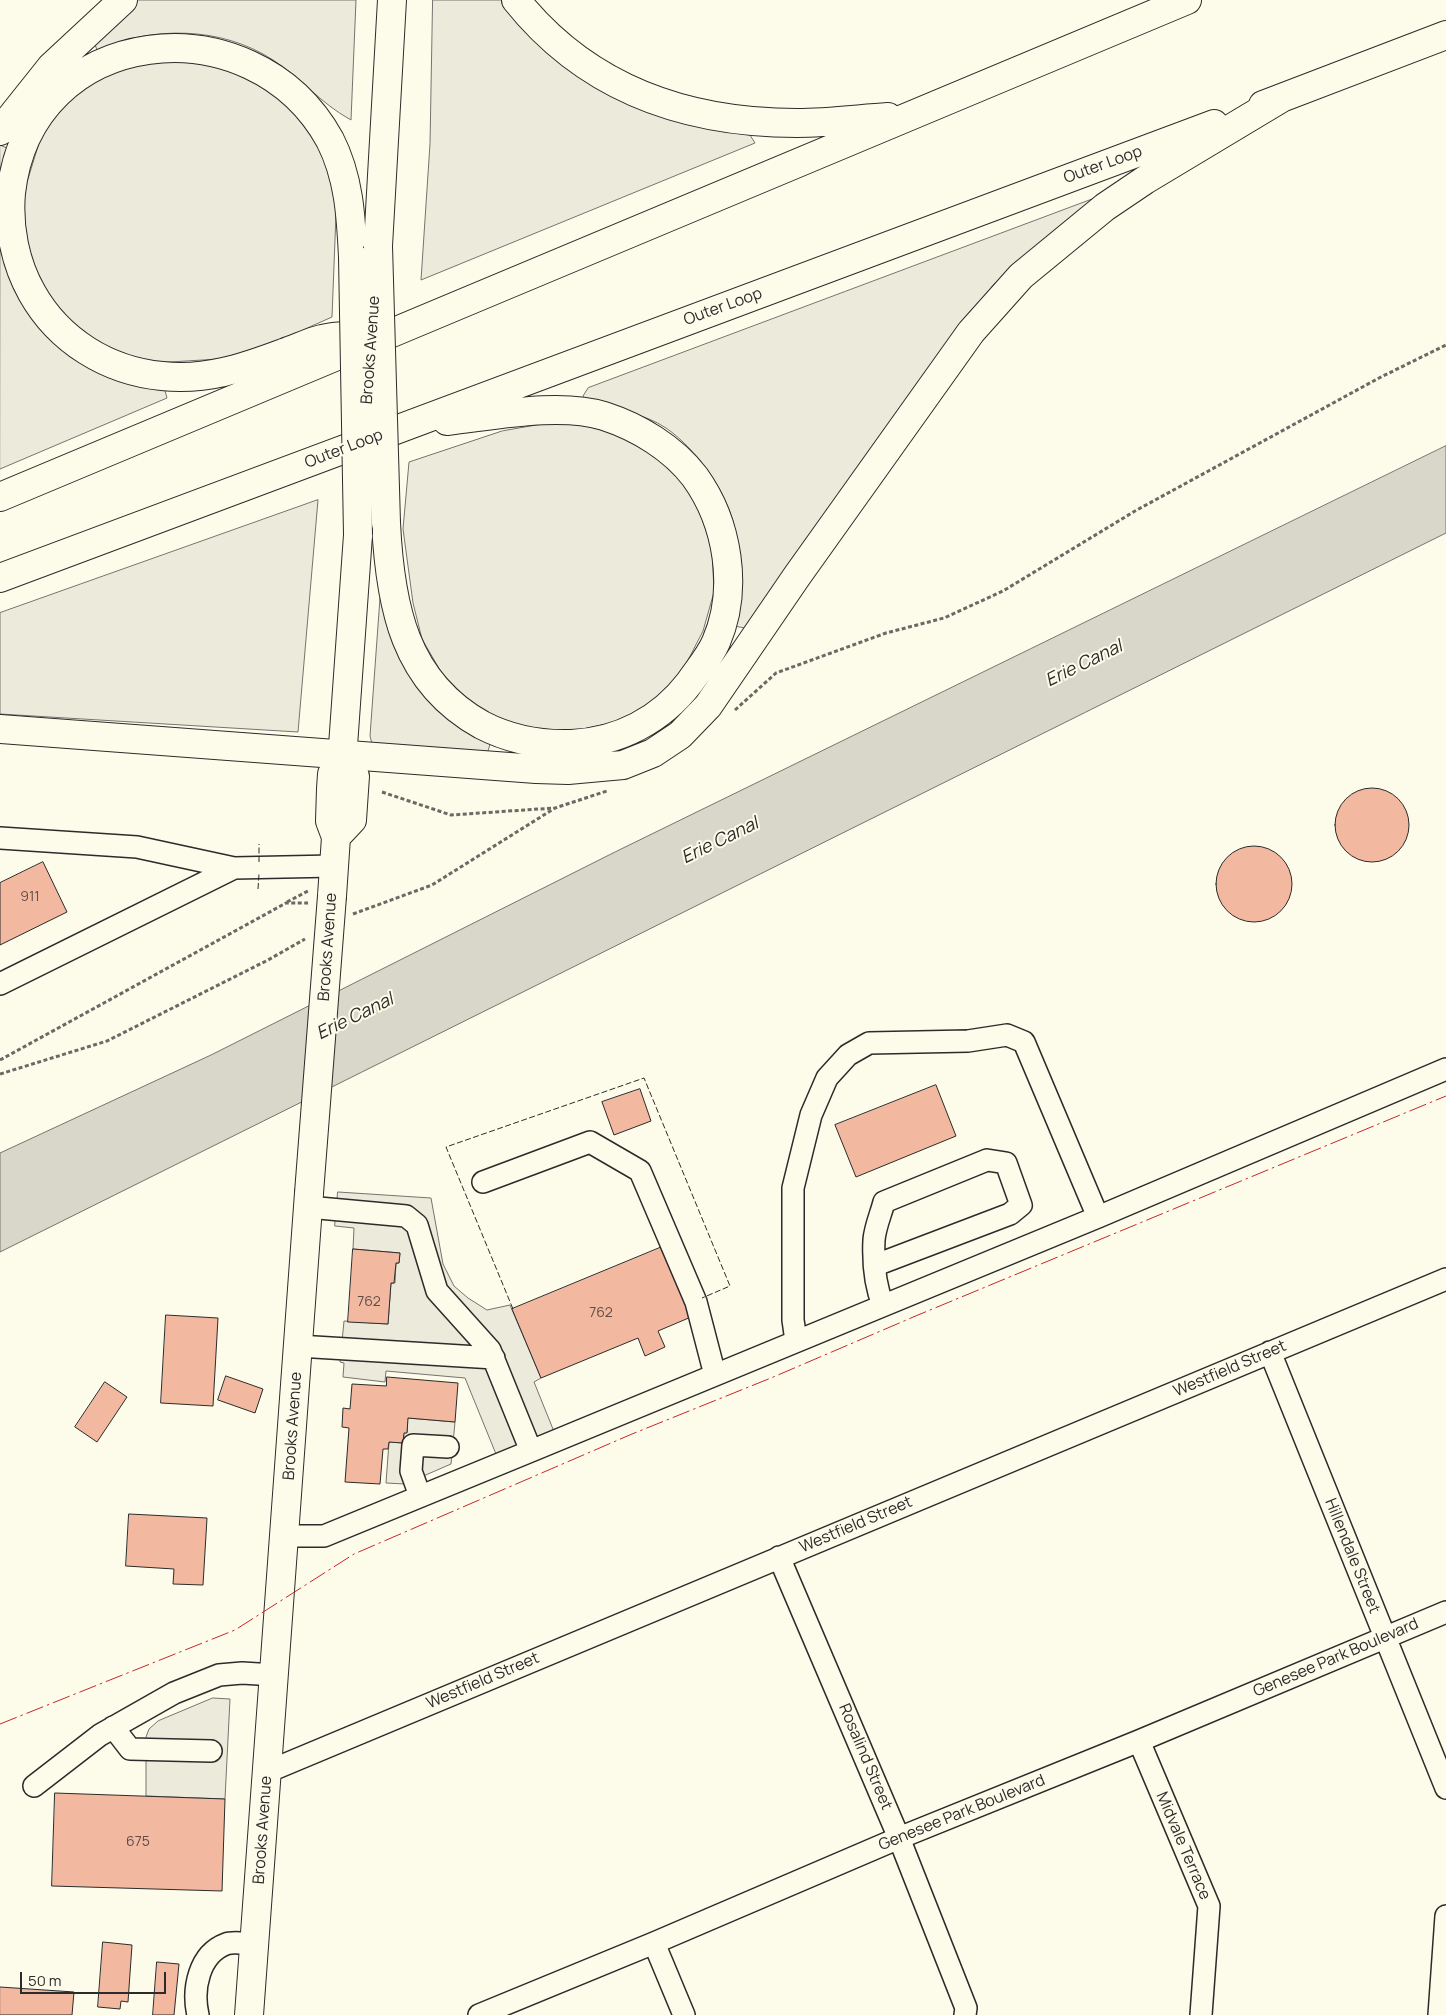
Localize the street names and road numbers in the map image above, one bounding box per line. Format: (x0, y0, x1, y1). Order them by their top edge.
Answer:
street label: Outer Loop (1061, 142, 1145, 188)
street label: Outer Loop (681, 284, 765, 330)
street label: Brooks Avenue (358, 295, 384, 405)
street label: Outer Loop (302, 425, 386, 473)
street label: Brooks Avenue (315, 892, 341, 1002)
street label: Westfield Street (1171, 1337, 1289, 1401)
street label: Brooks Avenue (280, 1371, 306, 1481)
street label: Westfield Street (797, 1493, 915, 1557)
street label: Hillendale Street (1320, 1496, 1384, 1616)
street label: Genesee Park Boulevard (1250, 1614, 1422, 1702)
street label: Westfield Street (424, 1649, 542, 1713)
street label: Rosalind Street (834, 1701, 896, 1813)
street label: Genesee Park Boulevard (876, 1771, 1048, 1855)
street label: Brooks Avenue (250, 1775, 276, 1885)
street label: Midvale Terrace (1152, 1789, 1214, 1903)

